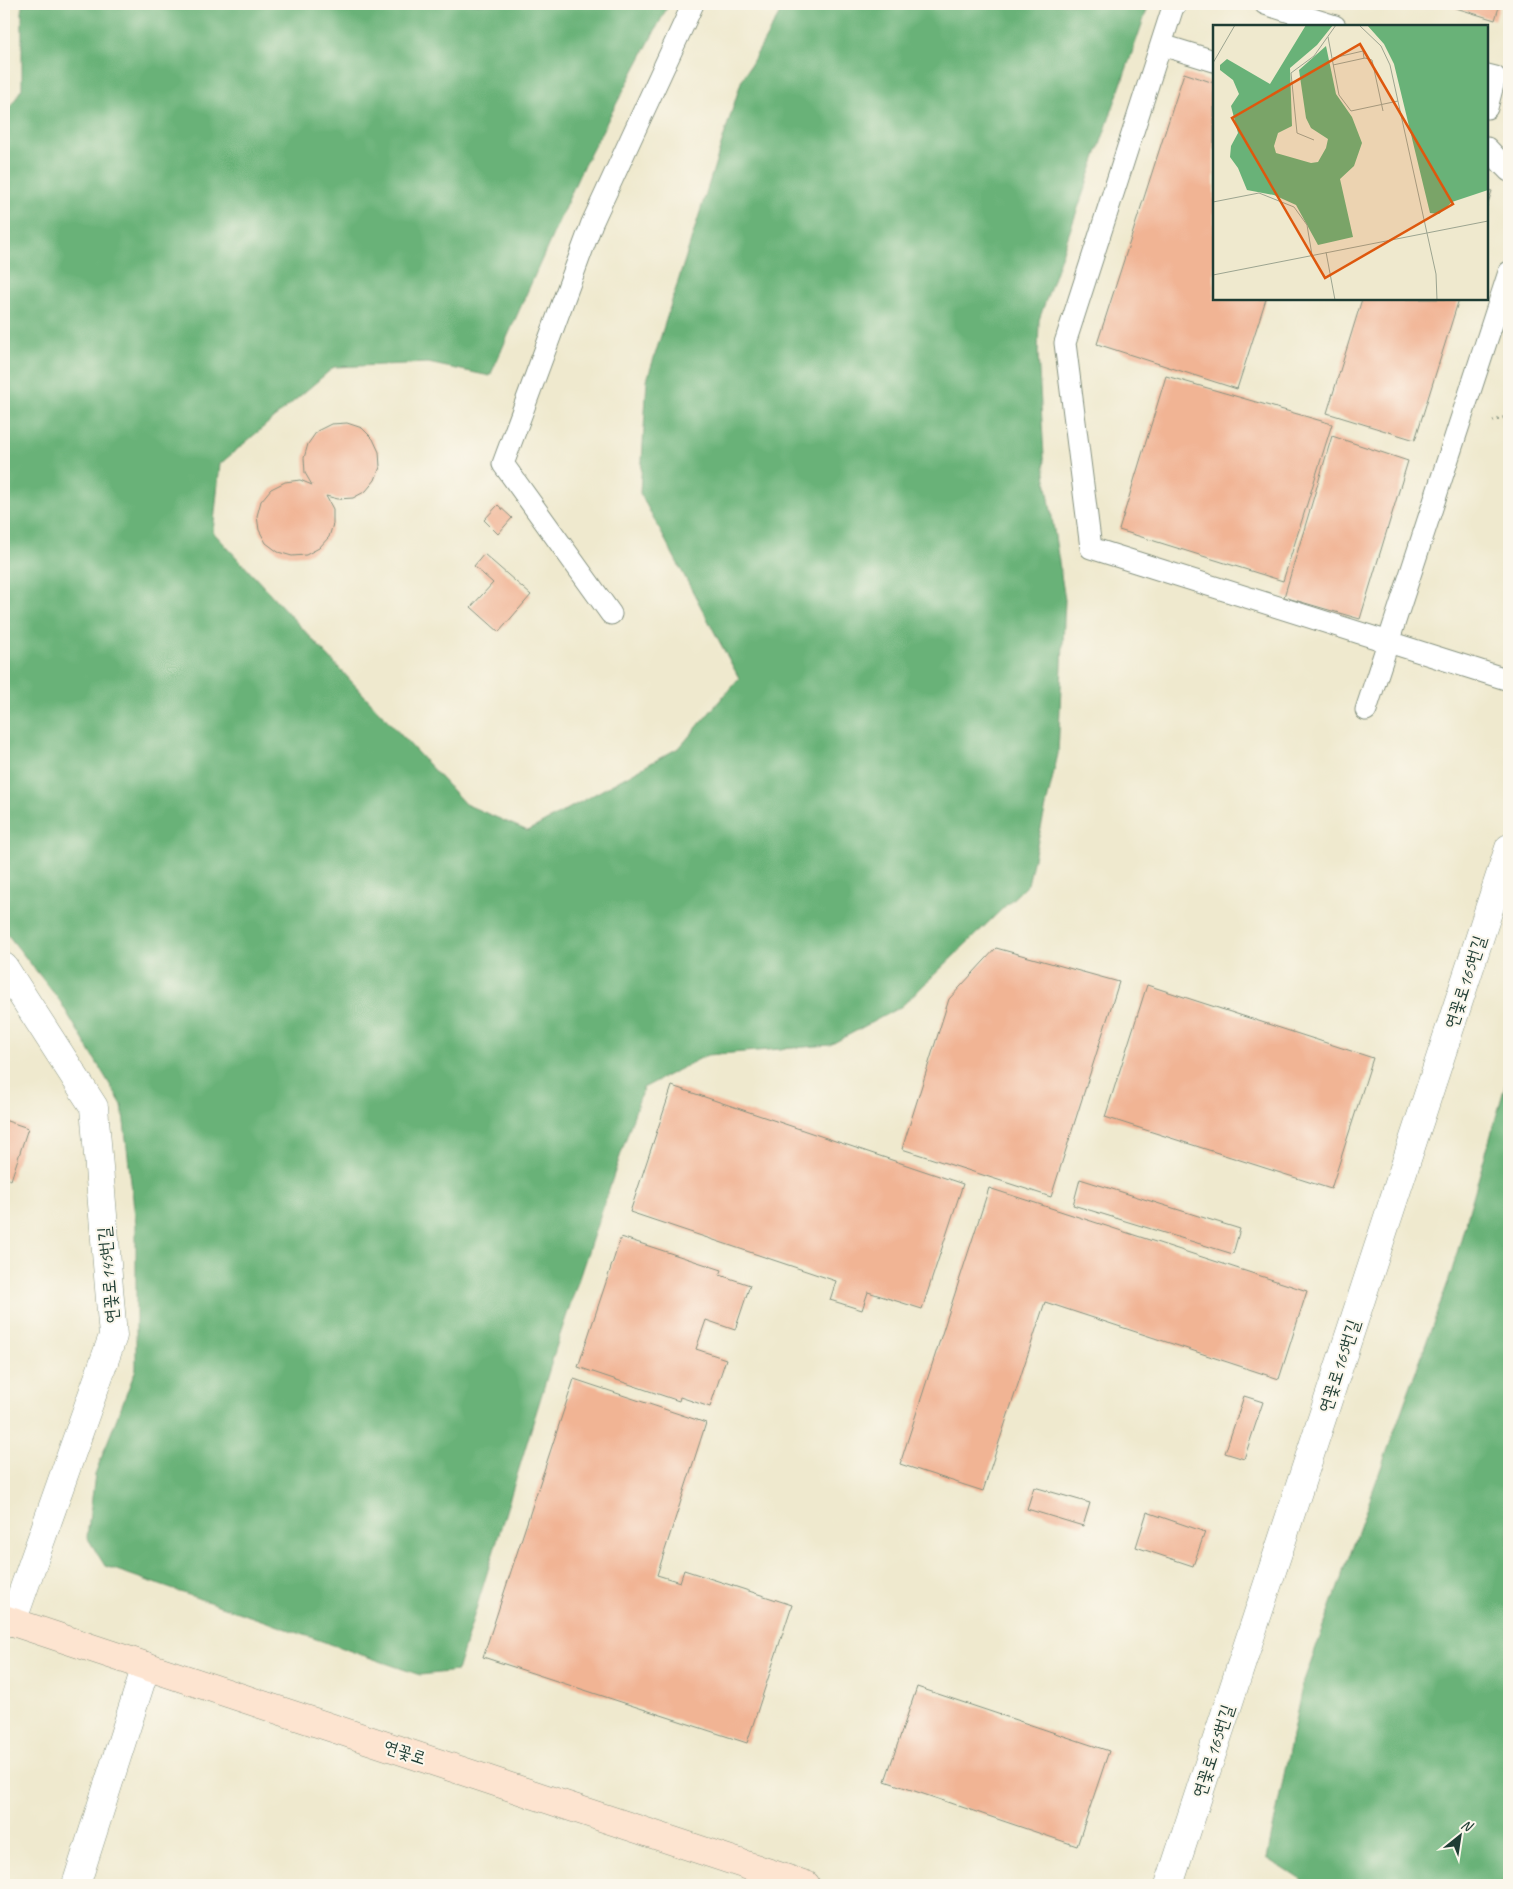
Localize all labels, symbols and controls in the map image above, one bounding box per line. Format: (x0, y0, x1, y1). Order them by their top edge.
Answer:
inset map (1213, 25, 1488, 300)
street label: 연꽃로165번길 (1440, 932, 1491, 1031)
street label: 연꽃로145번길 (93, 1225, 123, 1324)
street label: 연꽃로165번길 (1314, 1316, 1365, 1415)
street label: 연꽃로165번길 (1188, 1701, 1239, 1800)
street label: 연꽃로 (381, 1735, 429, 1769)
north arrow (1436, 1812, 1486, 1862)
text: N (1458, 1816, 1476, 1836)

